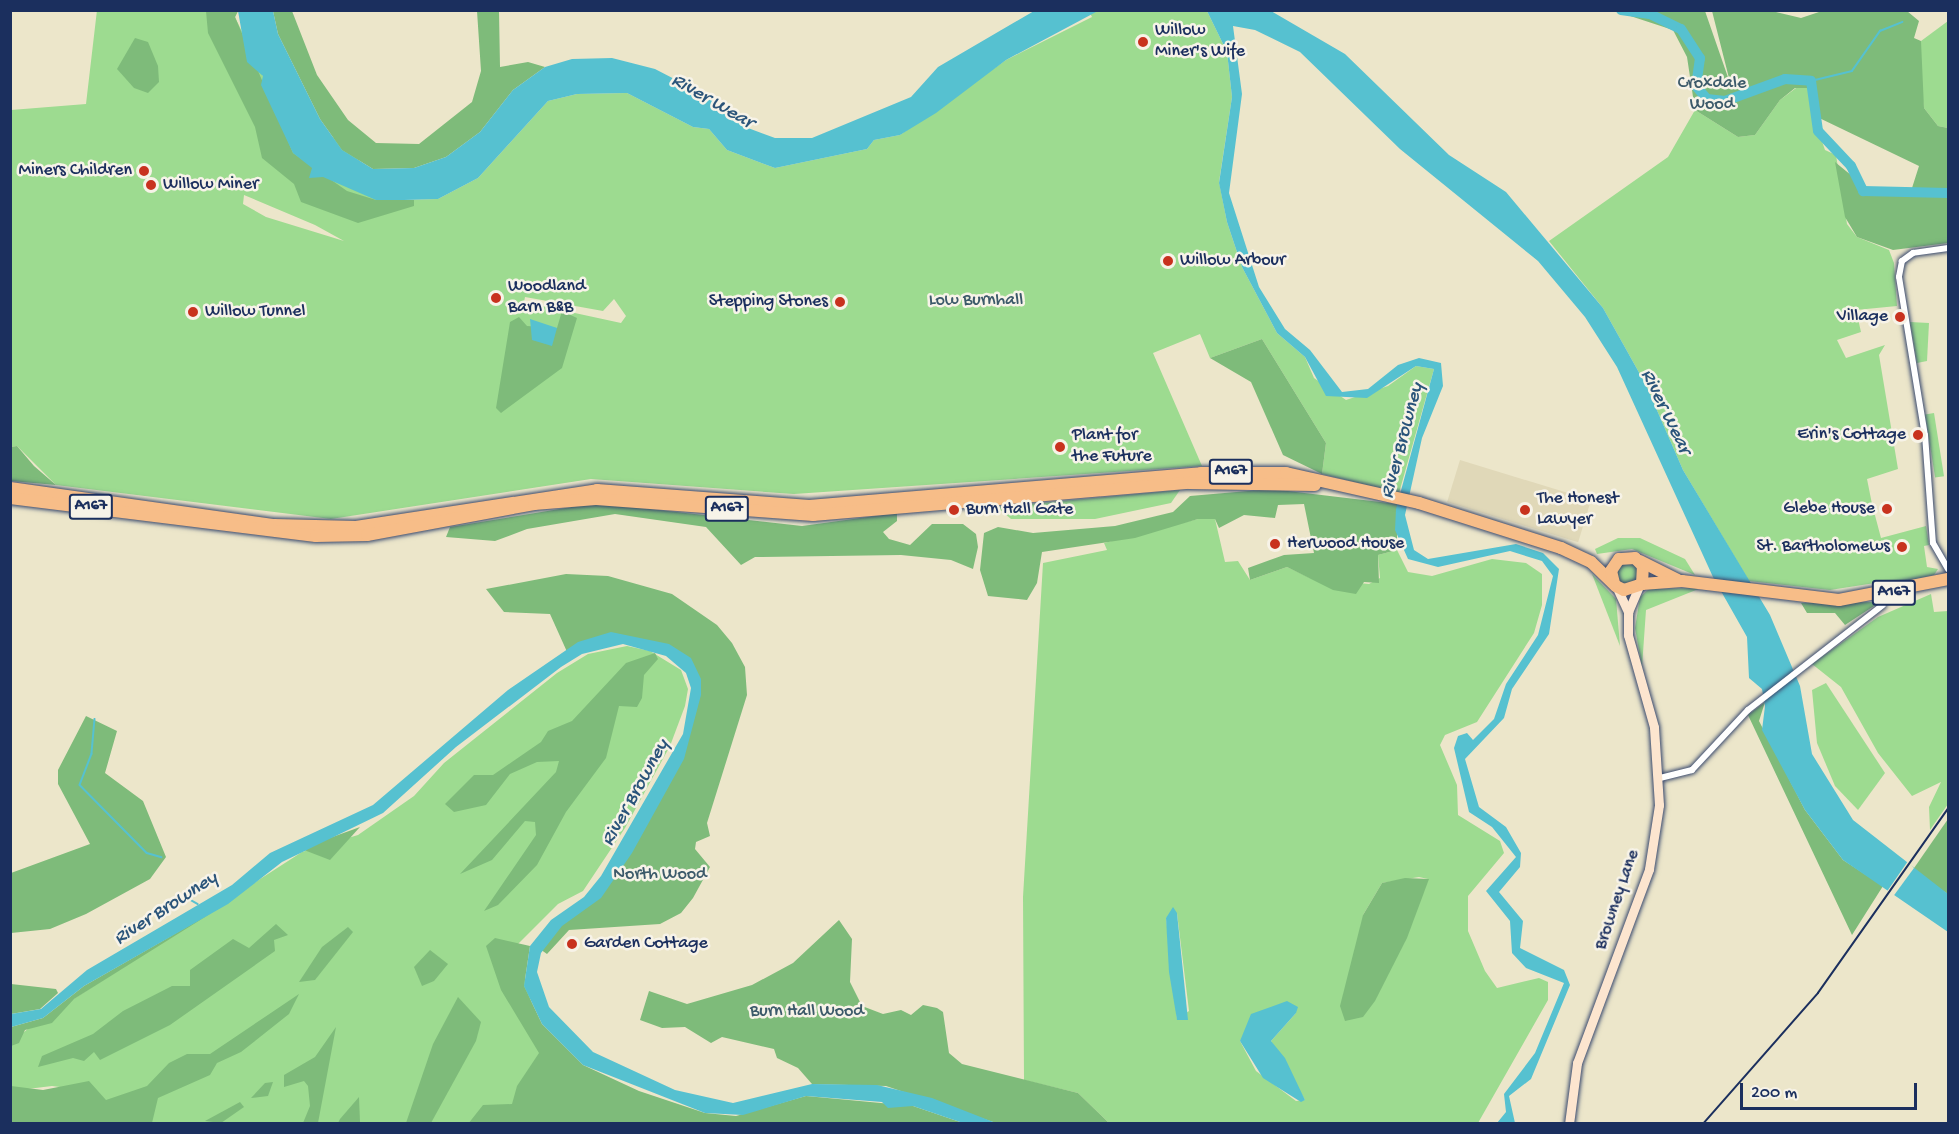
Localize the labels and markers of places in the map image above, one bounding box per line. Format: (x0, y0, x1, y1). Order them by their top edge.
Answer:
place label: Willow Miner's Wife (1155, 21, 1245, 63)
marker: Willow Miner's Wife (1136, 35, 1150, 49)
place label: Miners Children (18, 160, 132, 182)
marker: Miners Children (137, 164, 151, 178)
place label: Willow Miner (163, 174, 258, 196)
marker: Willow Miner (144, 178, 158, 192)
place label: Willow Arbour (1180, 250, 1285, 272)
marker: Willow Arbour (1161, 254, 1175, 268)
place label: Woodland Barn B&B (508, 277, 586, 320)
marker: Woodland Barn B&B (489, 291, 503, 305)
place label: Stepping Stones (709, 291, 828, 313)
marker: Stepping Stones (833, 295, 847, 309)
place label: Willow Tunnel (205, 301, 305, 323)
marker: Willow Tunnel (186, 305, 200, 319)
place label: Village (1837, 306, 1888, 328)
marker: Village (1893, 310, 1907, 324)
place label: Erin's Cottage (1797, 424, 1906, 446)
place label: Plant for the Future (1072, 426, 1152, 468)
marker: Erin's Cottage (1911, 428, 1925, 442)
marker: Plant for the Future (1053, 440, 1067, 454)
place label: The Honest Lawyer (1537, 489, 1619, 532)
place label: Glebe House (1783, 498, 1875, 520)
place label: Burn Hall Gate (966, 499, 1073, 521)
marker: Glebe House (1880, 502, 1894, 516)
marker: Burn Hall Gate (947, 503, 961, 517)
marker: The Honest Lawyer (1518, 503, 1532, 517)
place label: Herwood House (1287, 533, 1404, 555)
place label: St. Bartholomews (1757, 536, 1890, 558)
marker: Herwood House (1268, 537, 1282, 551)
marker: St. Bartholomews (1895, 540, 1909, 554)
place label: Garden Cottage (584, 933, 708, 955)
marker: Garden Cottage (565, 937, 579, 951)

